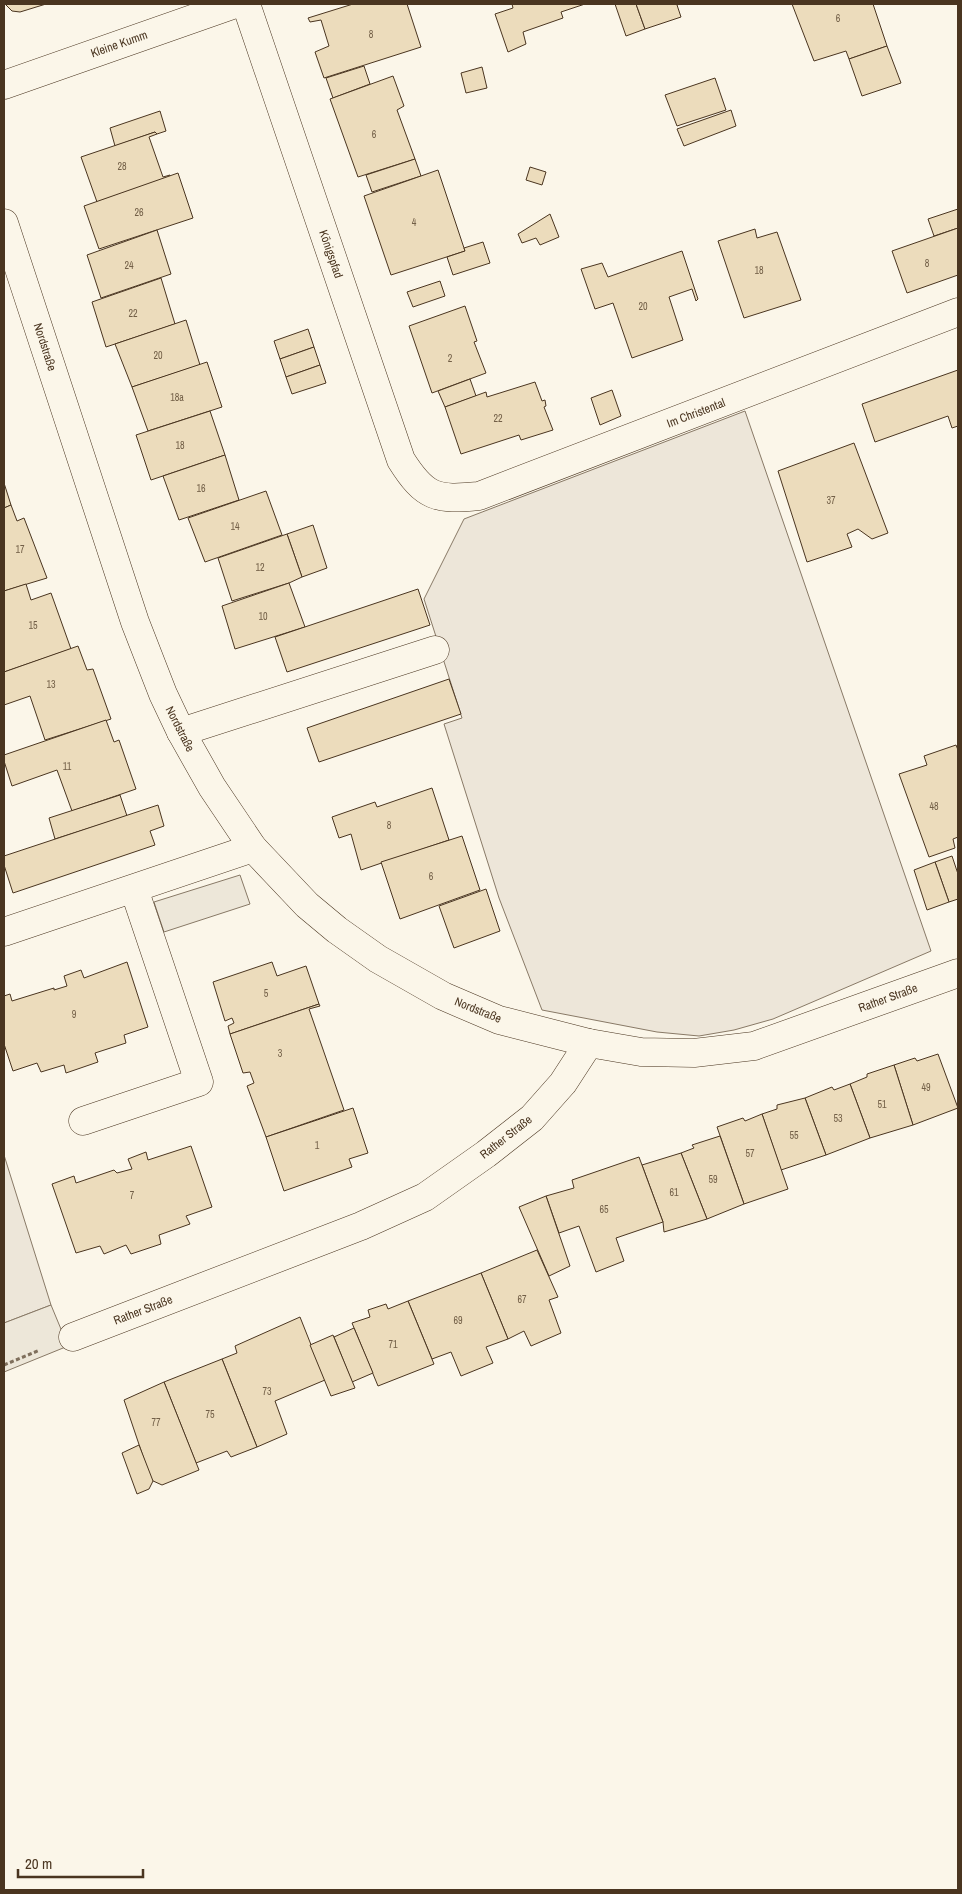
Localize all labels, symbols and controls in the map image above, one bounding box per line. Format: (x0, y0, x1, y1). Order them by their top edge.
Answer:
house number: 6 (836, 12, 841, 25)
street label: Kleine Kumm (88, 27, 150, 61)
house number: 8 (369, 28, 374, 41)
house number: 6 (372, 128, 377, 141)
house number: 28 (117, 160, 127, 173)
house number: 26 (134, 206, 144, 219)
house number: 4 (412, 216, 417, 229)
street label: Königspfad (315, 228, 347, 280)
house number: 8 (925, 257, 930, 270)
house number: 24 (124, 259, 134, 272)
house number: 18 (754, 264, 764, 277)
house number: 20 (638, 300, 648, 313)
house number: 22 (128, 307, 138, 320)
street label: Nordstraße (30, 321, 60, 373)
house number: 20 (153, 349, 163, 362)
house number: 2 (448, 352, 453, 365)
house number: 18a (170, 391, 184, 404)
street label: Im Christental (665, 395, 727, 431)
house number: 22 (493, 412, 503, 425)
house number: 18 (175, 439, 185, 452)
house number: 16 (196, 482, 206, 495)
house number: 37 (826, 494, 836, 507)
house number: 14 (230, 520, 240, 533)
house number: 17 (15, 543, 25, 556)
house number: 12 (255, 561, 265, 574)
house number: 10 (258, 610, 268, 623)
house number: 15 (28, 619, 38, 632)
house number: 13 (46, 678, 56, 691)
street label: Nordstraße (162, 703, 198, 755)
house number: 11 (63, 760, 72, 773)
house number: 48 (929, 800, 939, 813)
house number: 8 (387, 819, 392, 832)
house number: 6 (429, 870, 434, 883)
street label: Rather Straße (856, 980, 920, 1016)
house number: 5 (264, 987, 269, 1000)
street label: Nordstraße (452, 993, 504, 1027)
house number: 9 (72, 1008, 77, 1021)
house number: 3 (278, 1047, 283, 1060)
house number: 49 (921, 1081, 931, 1094)
house number: 51 (877, 1098, 887, 1111)
street label: Rather Straße (477, 1112, 535, 1162)
house number: 53 (833, 1112, 843, 1125)
house number: 55 (789, 1129, 799, 1142)
house number: 1 (315, 1139, 320, 1152)
house number: 57 (745, 1147, 755, 1160)
house number: 59 (708, 1173, 718, 1186)
house number: 61 (669, 1186, 679, 1199)
house number: 7 (130, 1189, 135, 1202)
house number: 65 (599, 1203, 609, 1216)
street label: Rather Straße (111, 1291, 175, 1329)
house number: 67 (517, 1293, 527, 1306)
house number: 69 (453, 1314, 463, 1327)
house number: 71 (388, 1338, 398, 1351)
house number: 73 (262, 1385, 272, 1398)
house number: 75 (205, 1408, 215, 1421)
house number: 77 (151, 1416, 161, 1429)
scale bar (18, 1846, 142, 1878)
text: 20 m (25, 1853, 52, 1874)

